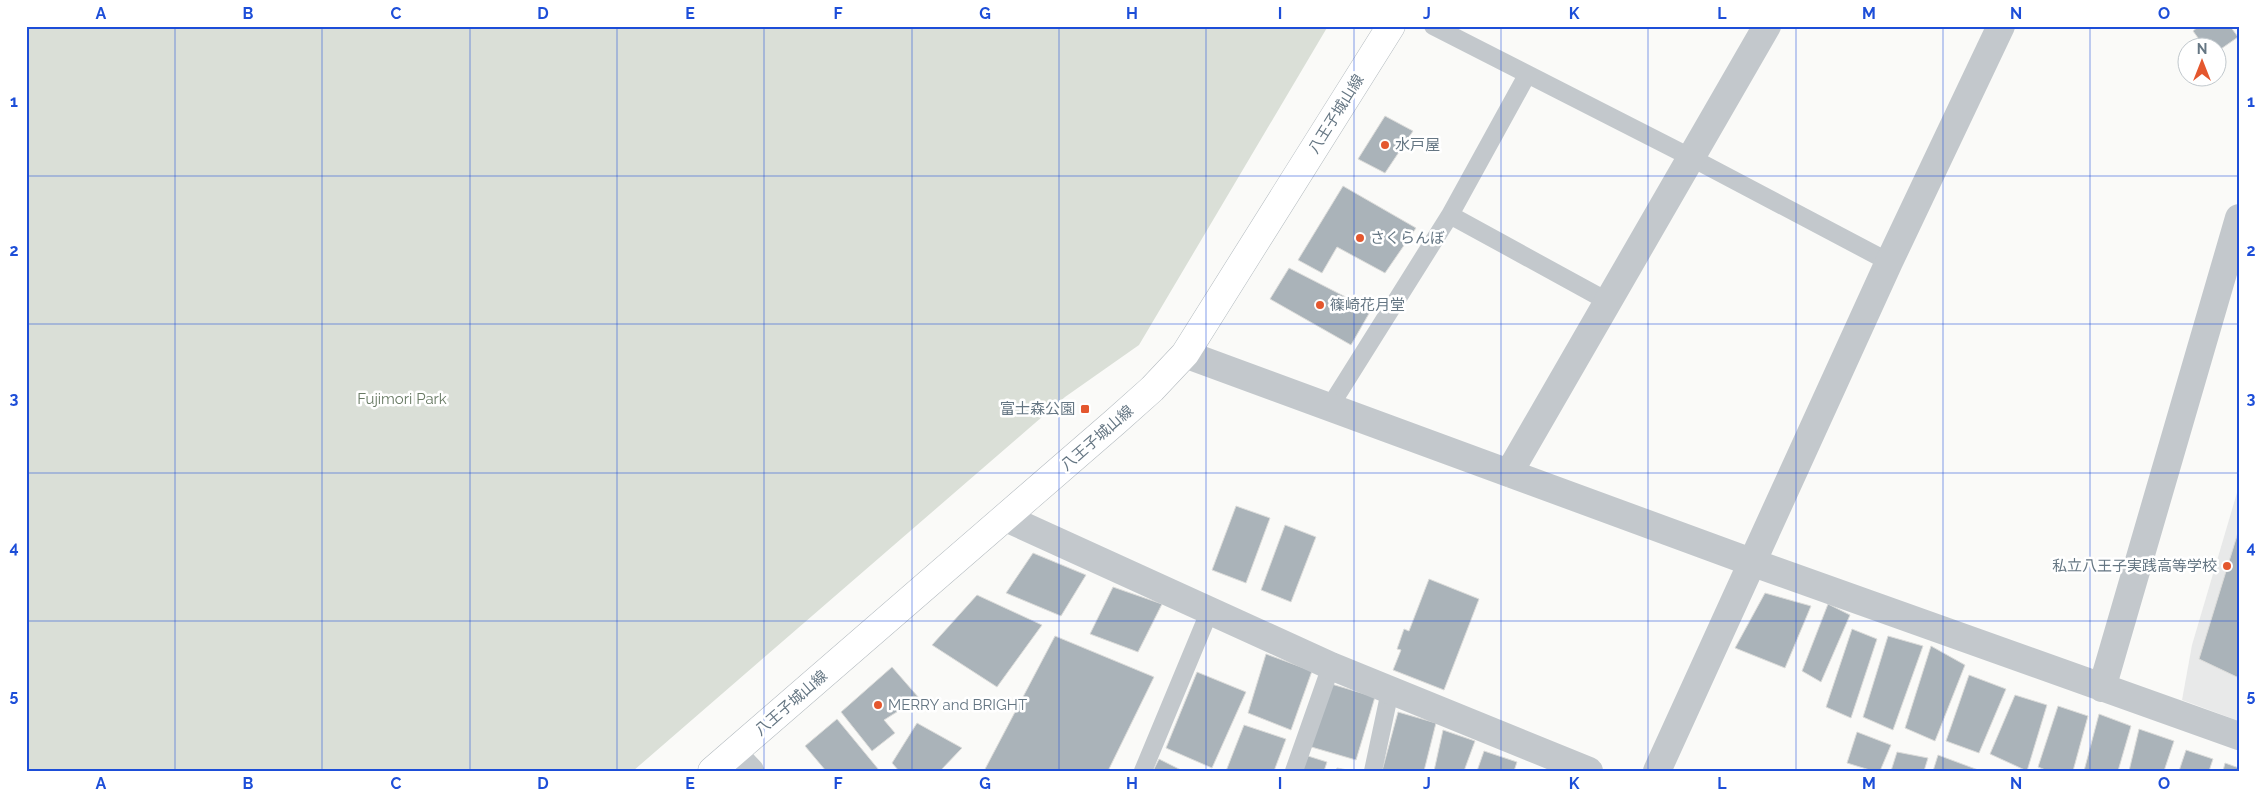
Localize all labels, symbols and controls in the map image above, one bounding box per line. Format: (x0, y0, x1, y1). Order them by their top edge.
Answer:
text: A (96, 4, 107, 23)
text: B (243, 4, 254, 23)
text: C (391, 4, 402, 23)
text: D (537, 4, 549, 23)
text: E (685, 4, 695, 23)
text: F (833, 4, 843, 23)
text: G (979, 4, 991, 23)
text: H (1126, 4, 1138, 23)
text: I (1278, 4, 1282, 23)
text: J (1423, 4, 1431, 23)
text: K (1569, 4, 1580, 23)
text: L (1717, 4, 1727, 23)
text: M (1862, 4, 1876, 23)
text: N (2010, 4, 2022, 23)
text: O (2158, 4, 2170, 23)
north arrow (2178, 38, 2228, 88)
text: N (2197, 41, 2207, 57)
street label: 八王子城山線 (1305, 71, 1367, 157)
text: 1 (10, 92, 18, 111)
text: 1 (2247, 92, 2255, 111)
place label: 水戸屋 (1395, 136, 1440, 154)
marker: 水戸屋 (1379, 139, 1391, 151)
place label: さくらんぼ (1370, 229, 1445, 247)
marker: さくらんぼ (1354, 232, 1366, 244)
text: 2 (9, 241, 19, 260)
text: 2 (2246, 241, 2256, 260)
place label: 篠崎花月堂 (1330, 296, 1405, 314)
marker: 篠崎花月堂 (1314, 299, 1326, 311)
text: 3 (10, 389, 19, 408)
text: 3 (2247, 389, 2256, 408)
park label: Fujimori Park (357, 390, 447, 408)
place label: 富士森公園 (1000, 400, 1075, 418)
street label: 八王子城山線 (1057, 402, 1137, 474)
marker: 富士森公園 (1079, 403, 1091, 415)
text: 4 (9, 538, 19, 557)
text: 4 (2246, 538, 2256, 557)
place label: 私立八王子実践高等学校 (2052, 557, 2217, 575)
marker: 私立八王子実践高等学校 (2221, 560, 2233, 572)
street label: 八王子城山線 (751, 667, 831, 739)
text: 5 (10, 686, 19, 705)
text: 5 (2247, 686, 2256, 705)
place label: MERRY and BRIGHT (888, 696, 1027, 714)
marker: MERRY and BRIGHT (872, 699, 884, 711)
text: A (96, 774, 107, 793)
text: B (243, 774, 254, 793)
text: C (391, 774, 402, 793)
text: D (537, 774, 549, 793)
text: E (685, 774, 695, 793)
text: F (833, 774, 843, 793)
text: G (979, 774, 991, 793)
text: H (1126, 774, 1138, 793)
text: I (1278, 774, 1282, 793)
text: J (1423, 774, 1431, 793)
text: K (1569, 774, 1580, 793)
text: L (1717, 774, 1727, 793)
text: M (1862, 774, 1876, 793)
text: N (2010, 774, 2022, 793)
text: O (2158, 774, 2170, 793)

